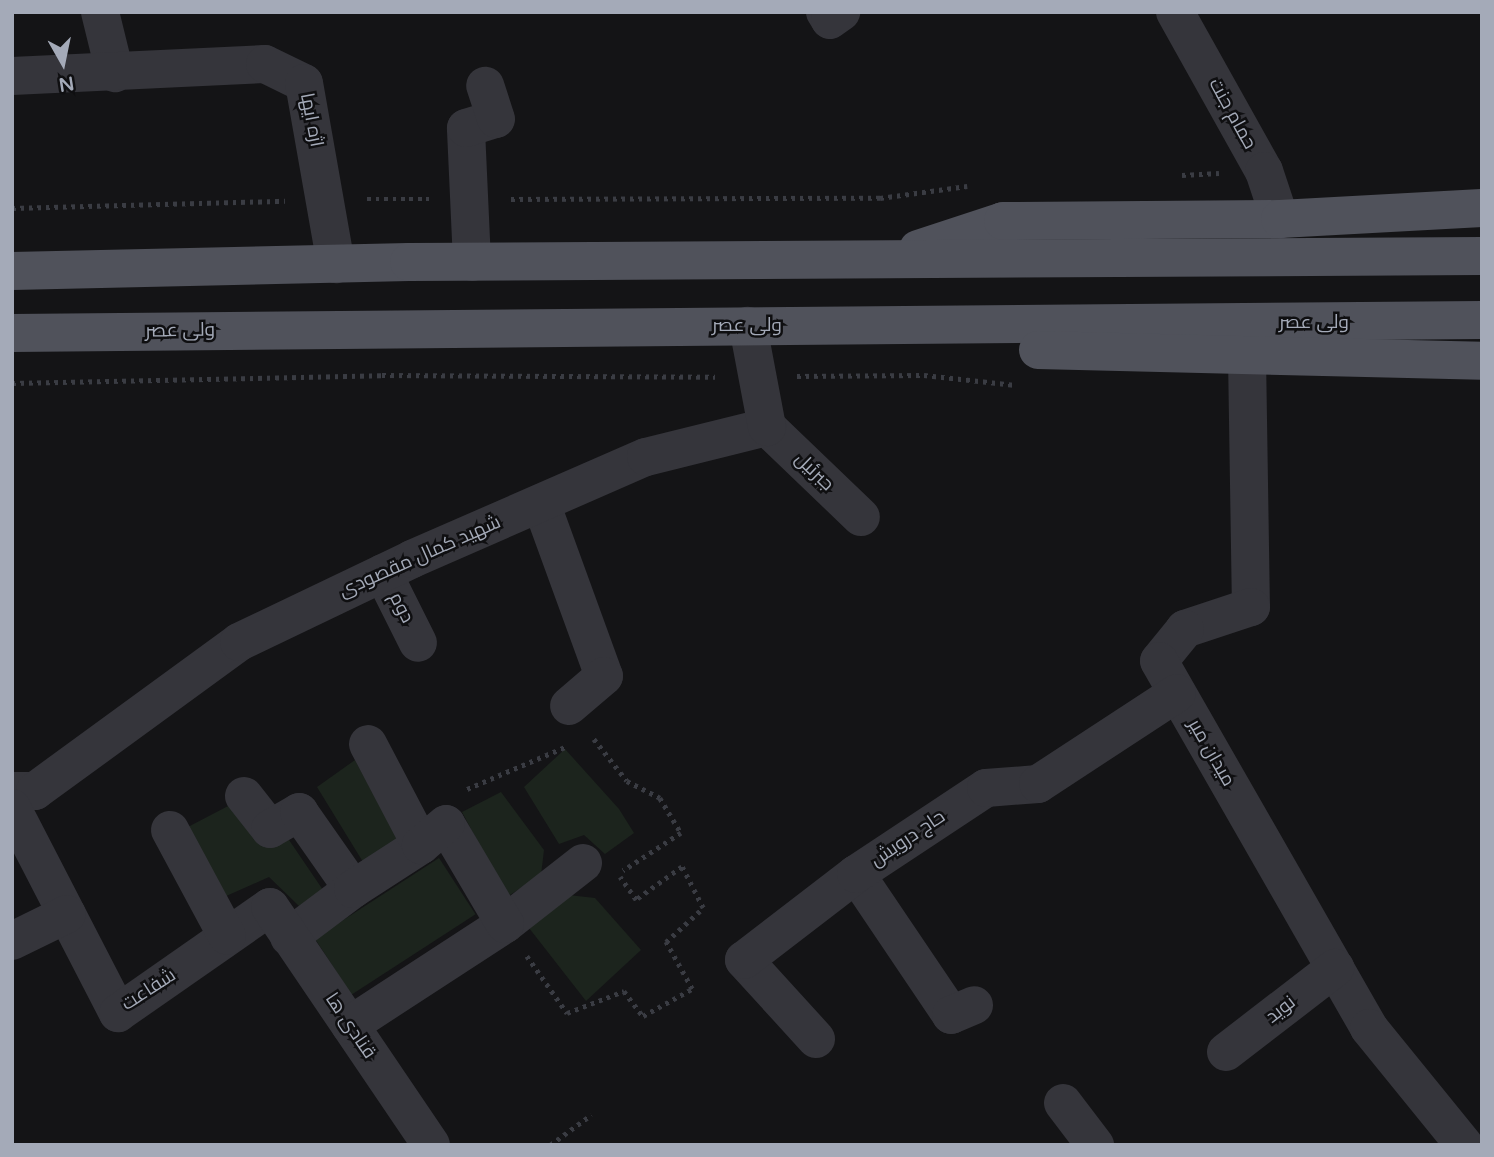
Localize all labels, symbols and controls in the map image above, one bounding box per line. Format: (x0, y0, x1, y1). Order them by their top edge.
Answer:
north arrow (28, 28, 98, 98)
text: N (57, 72, 76, 96)
street label: حمام جنت (1203, 75, 1261, 153)
street label: اژه ایها (295, 91, 327, 149)
street label: ولی عصر (1279, 312, 1349, 334)
street label: ولی عصر (712, 315, 782, 337)
street label: ولی عصر (145, 319, 215, 343)
street label: جبرئیل (790, 448, 838, 496)
street label: شهید کمال مقصودی (336, 511, 504, 603)
street label: دوم (384, 589, 418, 627)
street label: میدان میر (1183, 715, 1239, 791)
street label: حاج درویش (866, 806, 950, 872)
street label: شفاعت (118, 964, 180, 1016)
street label: قنادی ها (320, 989, 380, 1063)
street label: نوید (1262, 991, 1300, 1029)

